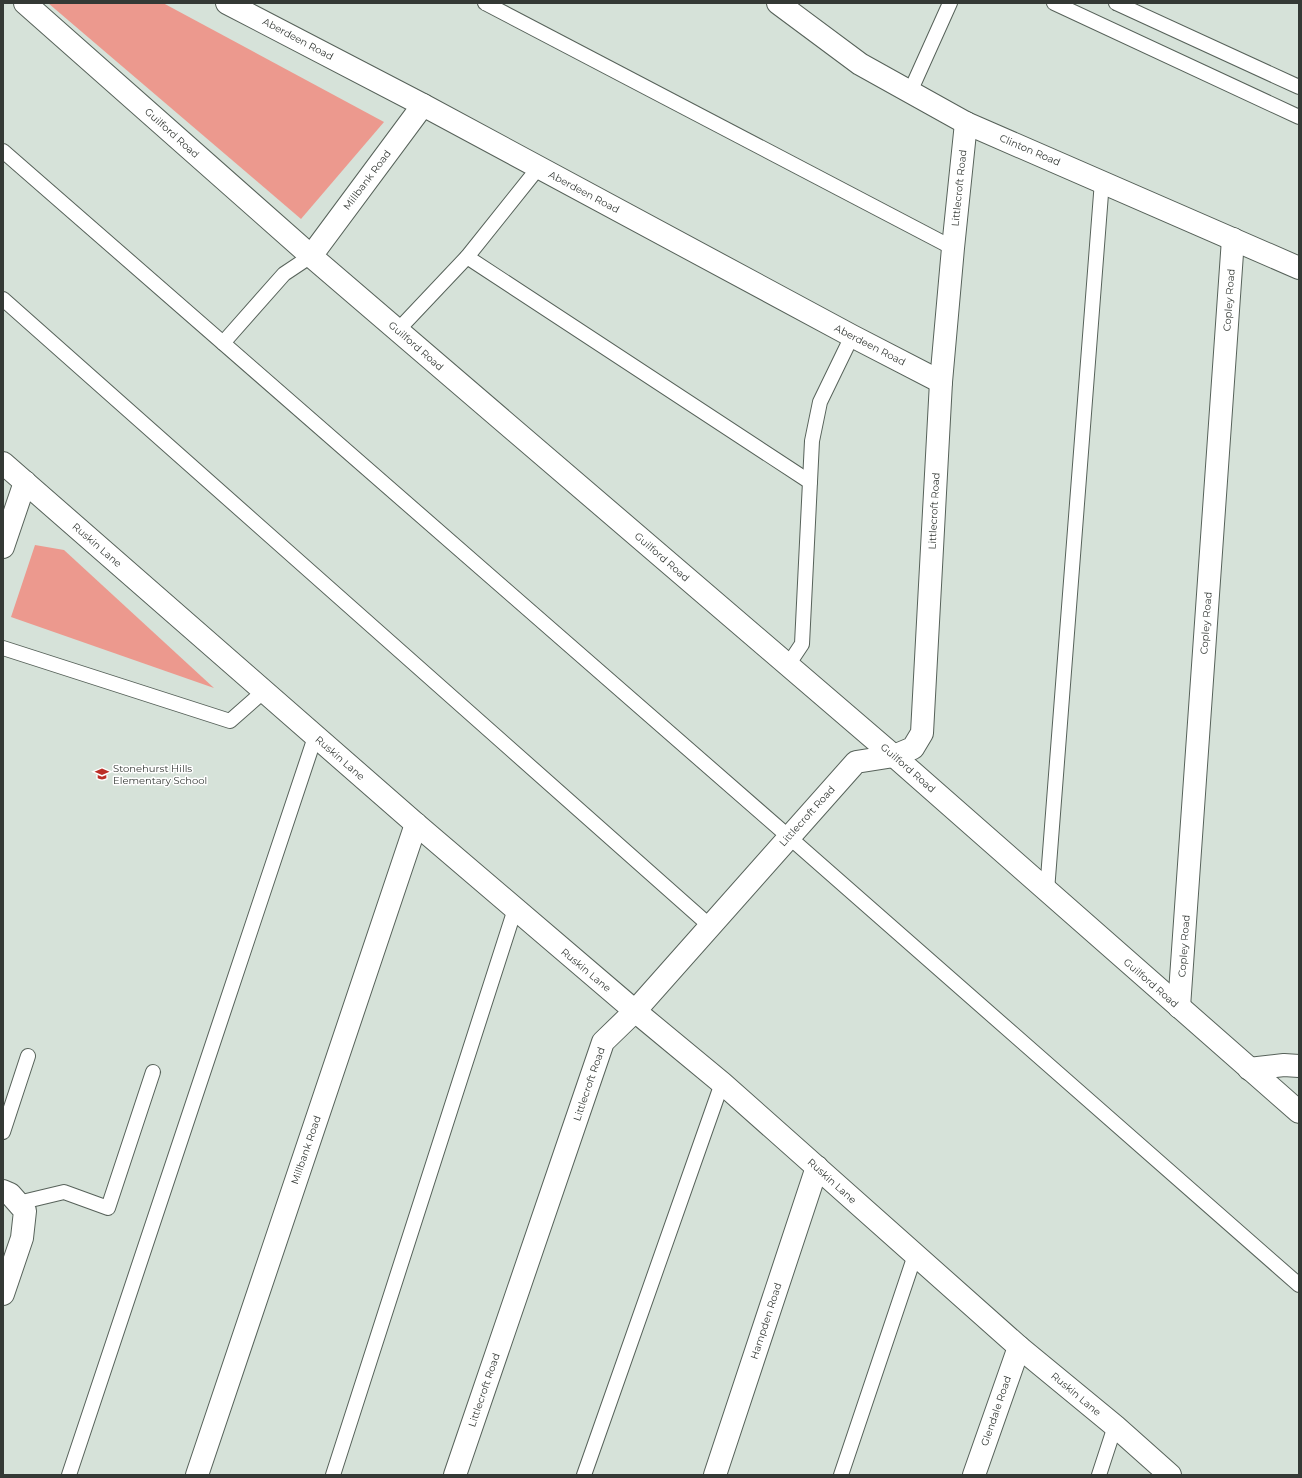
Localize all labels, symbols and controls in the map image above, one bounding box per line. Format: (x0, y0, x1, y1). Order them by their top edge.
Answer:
street label: Aberdeen Road (260, 15, 336, 63)
street label: Guilford Road (142, 105, 202, 161)
street label: Clinton Road (998, 131, 1062, 169)
street label: Millbank Road (340, 147, 394, 213)
street label: Littlecroft Road (948, 149, 970, 227)
street label: Aberdeen Road (546, 168, 622, 216)
street label: Copley Road (1220, 268, 1238, 332)
street label: Guilford Road (386, 319, 446, 373)
street label: Aberdeen Road (832, 321, 908, 369)
street label: Littlecroft Road (925, 472, 943, 550)
street label: Ruskin Lane (70, 520, 124, 570)
street label: Guilford Road (632, 530, 692, 584)
street label: Copley Road (1197, 591, 1215, 655)
street label: Ruskin Lane (313, 733, 367, 783)
street label: Guilford Road (878, 741, 938, 795)
place label: Stonehurst Hills Elementary School (113, 762, 207, 787)
school or university icon: Stonehurst Hills Elementary School (94, 766, 110, 782)
street label: Littlecroft Road (776, 783, 838, 849)
street label: Copley Road (1175, 914, 1193, 978)
street label: Ruskin Lane (558, 945, 614, 995)
street label: Guilford Road (1121, 956, 1181, 1010)
street label: Littlecroft Road (570, 1045, 608, 1123)
street label: Millbank Road (288, 1114, 324, 1186)
street label: Ruskin Lane (805, 1156, 859, 1206)
street label: Hampden Road (747, 1281, 785, 1361)
street label: Littlecroft Road (465, 1351, 503, 1429)
street label: Ruskin Lane (1048, 1369, 1104, 1419)
street label: Glendale Road (978, 1374, 1014, 1448)

